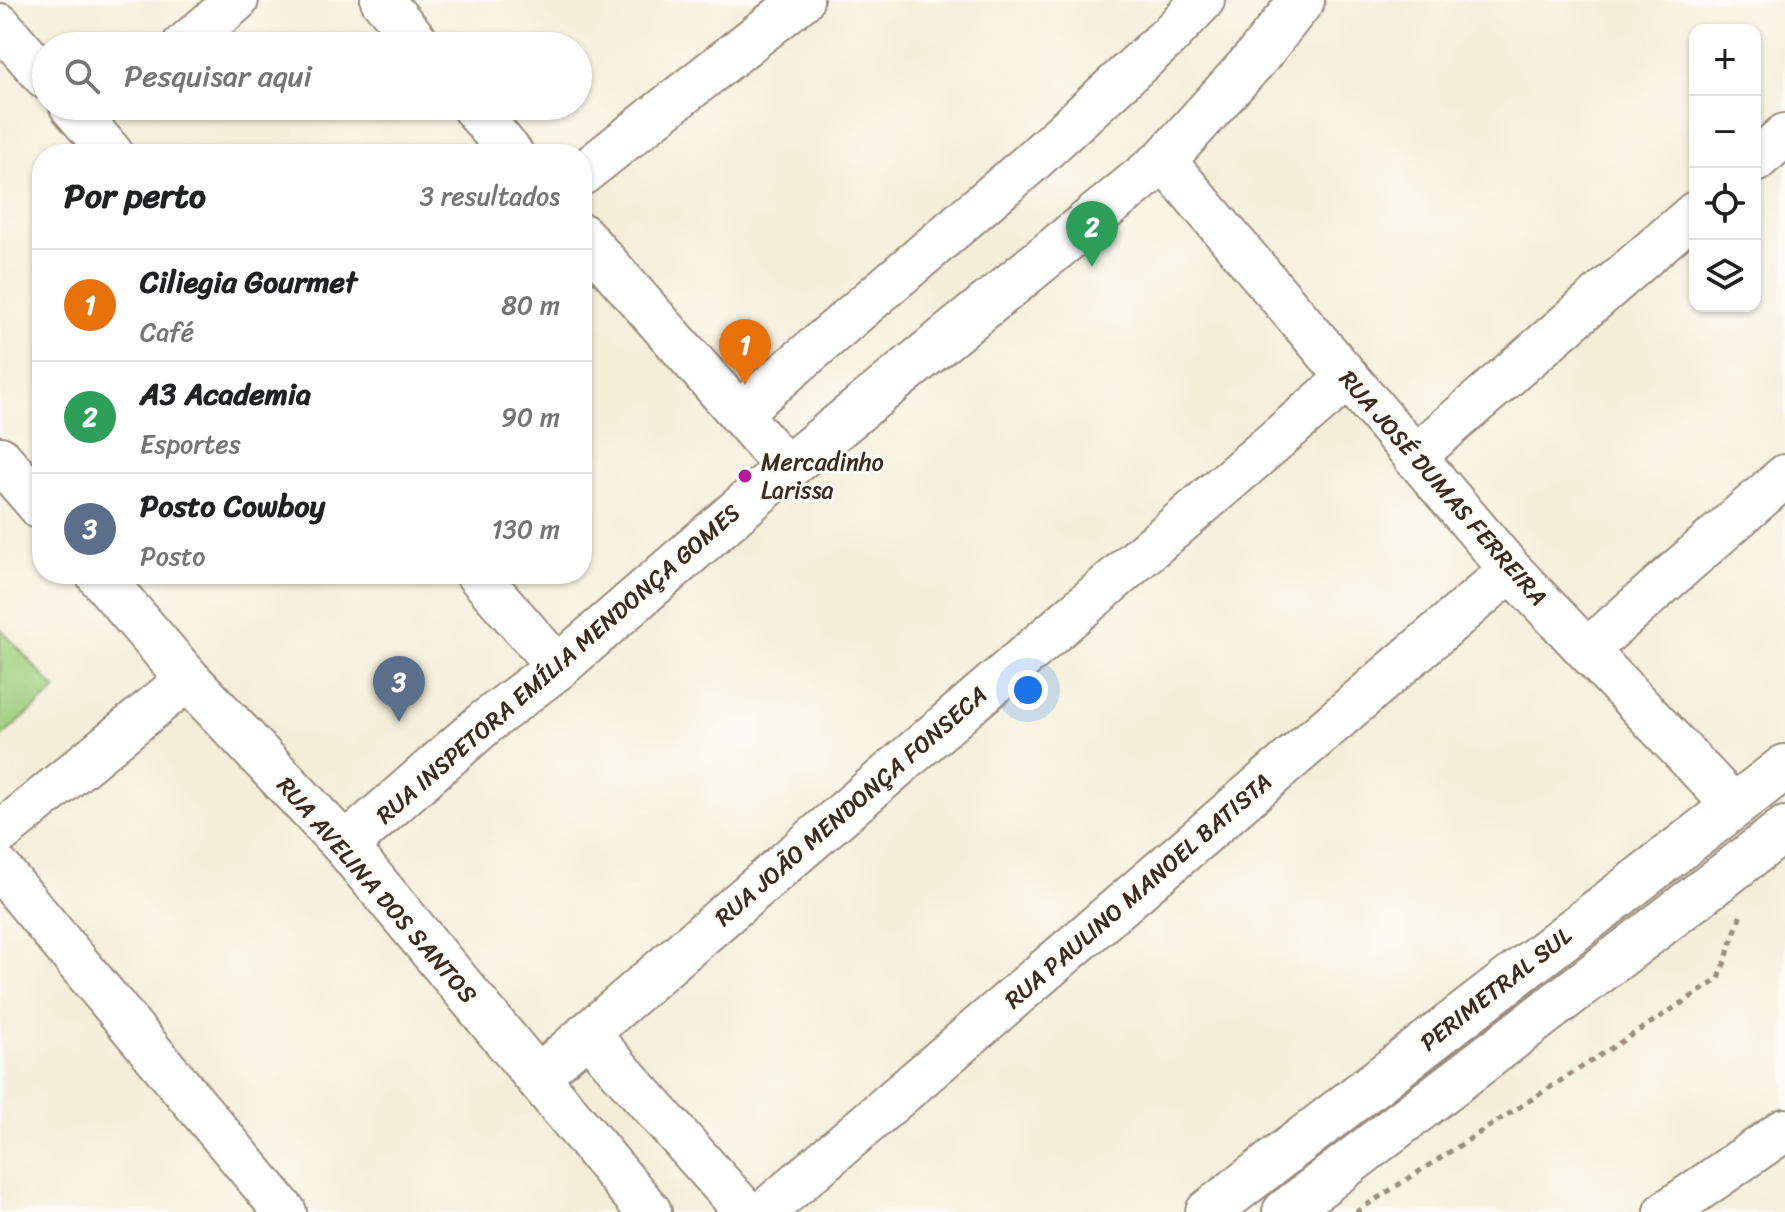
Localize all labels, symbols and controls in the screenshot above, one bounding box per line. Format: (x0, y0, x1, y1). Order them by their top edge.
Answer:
map controls (1689, 24, 1761, 312)
button: + (1689, 24, 1761, 96)
search box (32, 32, 592, 120)
text: Pesquisar aqui (124, 49, 312, 103)
icon: search (60, 54, 104, 98)
button: − (1689, 96, 1761, 168)
text: Por perto (64, 166, 206, 226)
button: locate (1689, 168, 1761, 240)
text: 3 resultados (420, 173, 560, 219)
pin: 2 (1066, 201, 1118, 267)
button: layers (1689, 240, 1761, 312)
text: Ciliegia Gourmet (140, 255, 357, 309)
text: 1 (84, 282, 96, 328)
text: 80 m (501, 282, 560, 328)
text: Café (140, 309, 194, 355)
pin: 1 (719, 319, 771, 385)
street label: RUA JOSÉ DUMAS FERREIRA (1328, 360, 1558, 616)
text: A3 Academia (140, 367, 311, 421)
text: 2 (82, 394, 98, 440)
text: 90 m (501, 394, 560, 440)
text: Esportes (140, 421, 241, 467)
place label: Mercadinho Larissa (761, 441, 884, 511)
marker: Mercadinho Larissa (736, 467, 754, 485)
text: Posto Cowboy (140, 479, 325, 533)
street label: RUA INSPETORA EMÍLIA MENDONÇA GOMES (366, 493, 750, 835)
text: 3 (83, 506, 97, 552)
text: 130 m (491, 506, 560, 552)
text: Posto (140, 533, 206, 579)
pin: 3 (373, 656, 425, 722)
your location (1008, 670, 1048, 710)
street label: RUA JOÃO MENDONÇA FONSECA (705, 675, 997, 937)
street label: RUA PAULINO MANOEL BATISTA (994, 762, 1282, 1020)
street label: RUA AVELINA DOS SANTOS (266, 767, 488, 1013)
street label: PERIMETRAL SUL (1410, 916, 1582, 1062)

